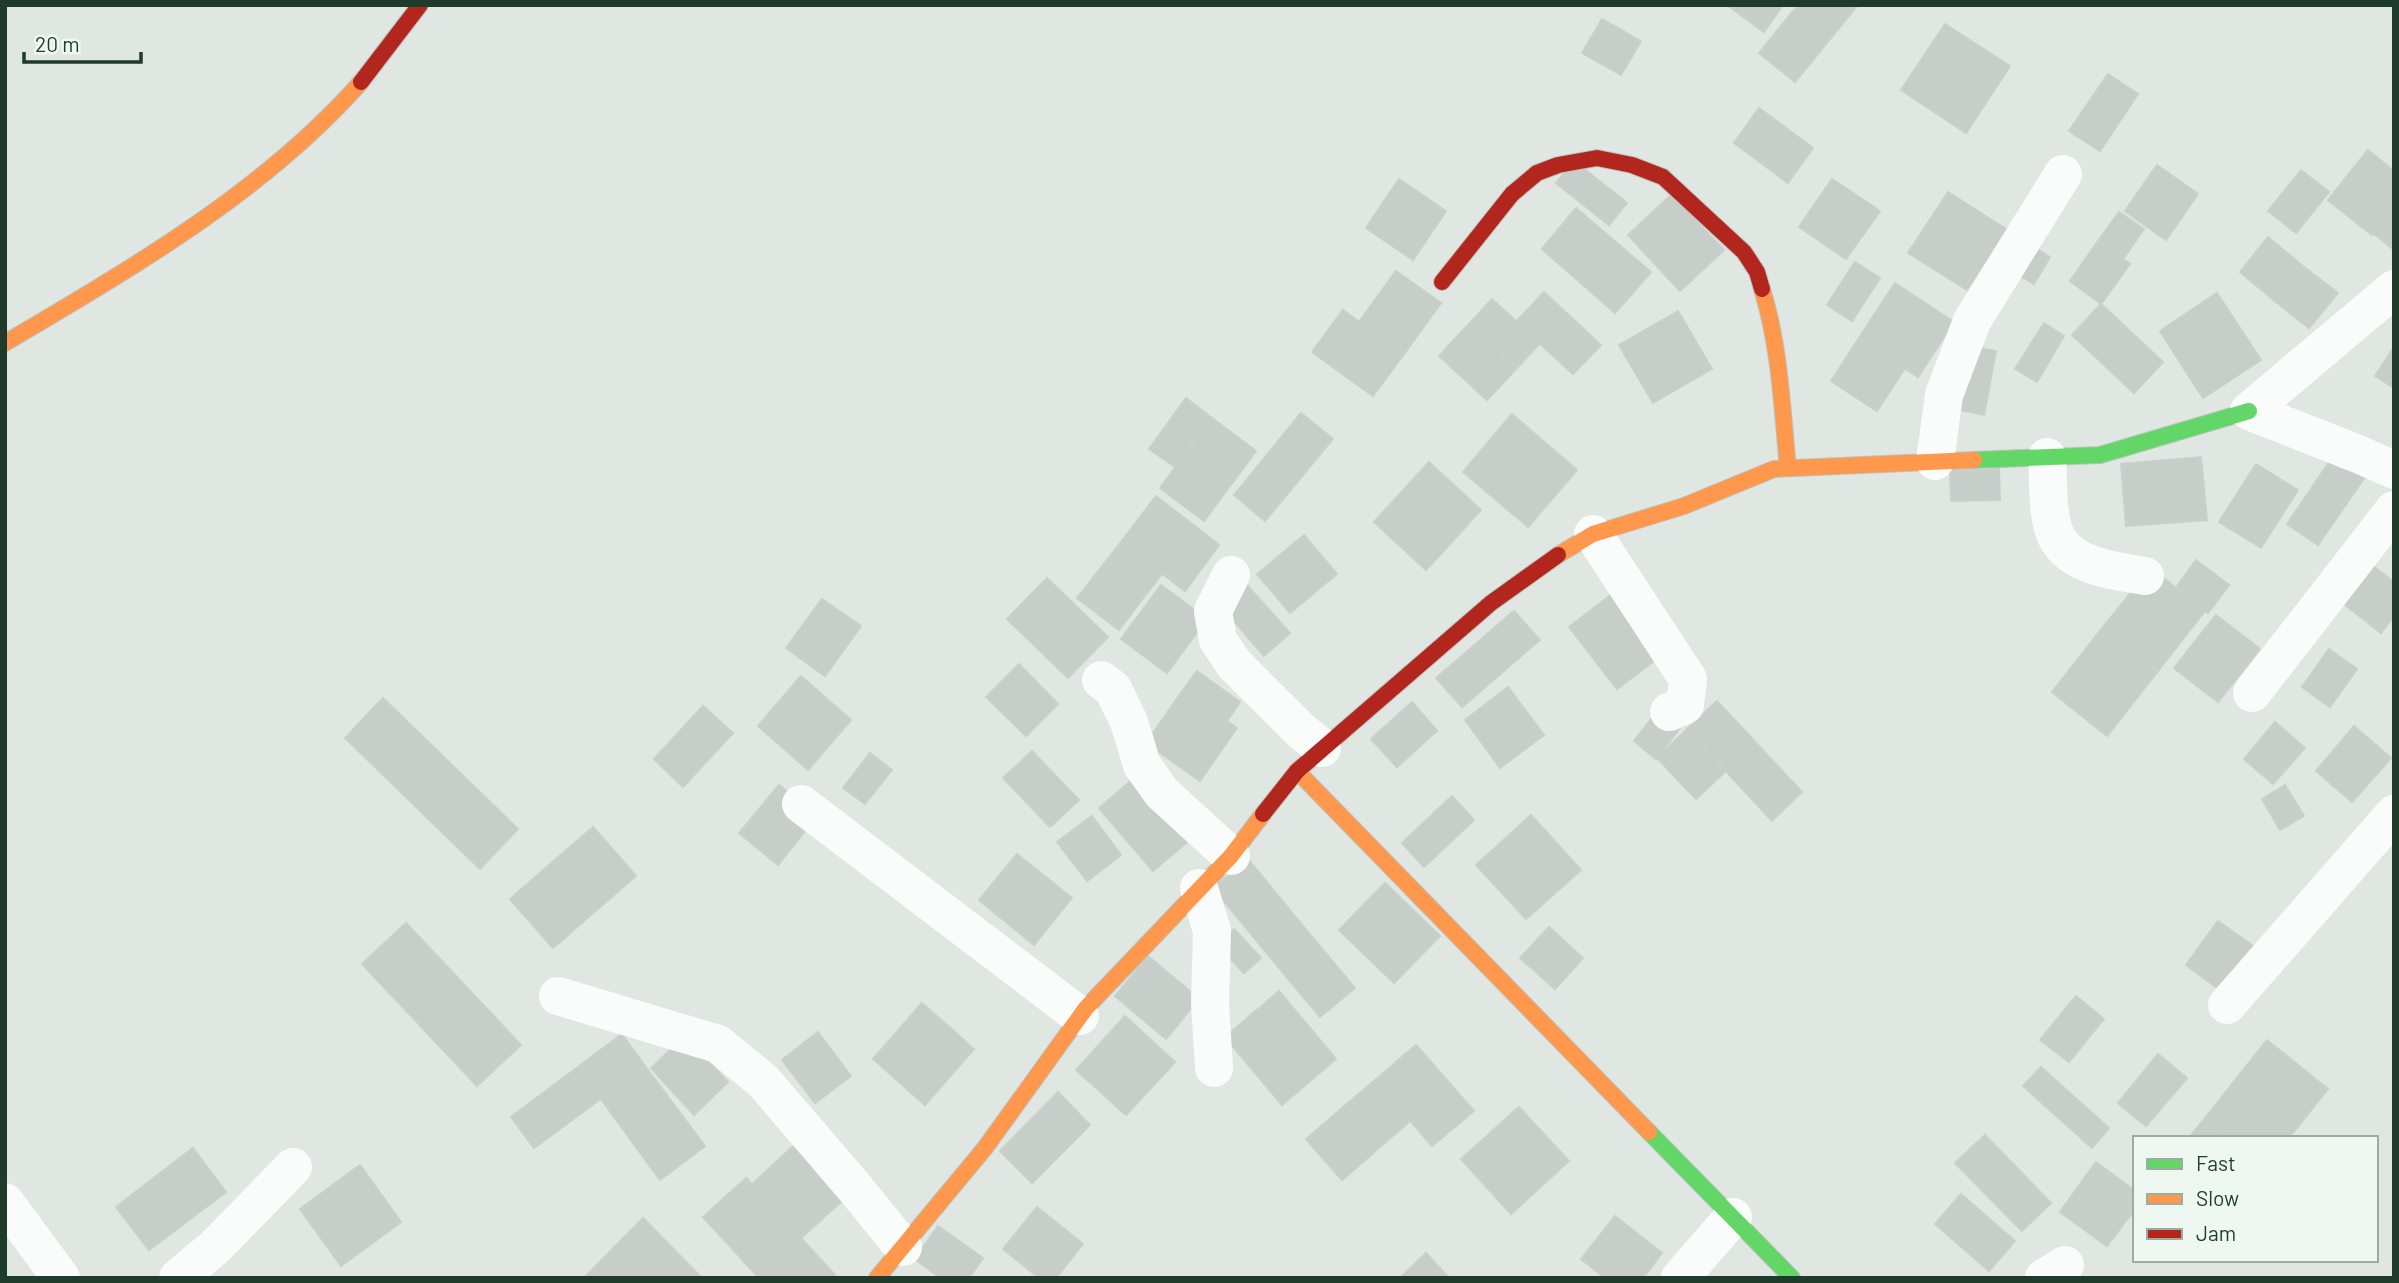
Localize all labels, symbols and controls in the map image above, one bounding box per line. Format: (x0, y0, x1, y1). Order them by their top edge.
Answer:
scale bar (24, 21, 142, 65)
text: 20 m (35, 31, 80, 56)
legend (2133, 1136, 2378, 1262)
text: Fast (2196, 1150, 2236, 1175)
text: Slow (2196, 1185, 2239, 1210)
text: Jam (2196, 1220, 2236, 1245)

